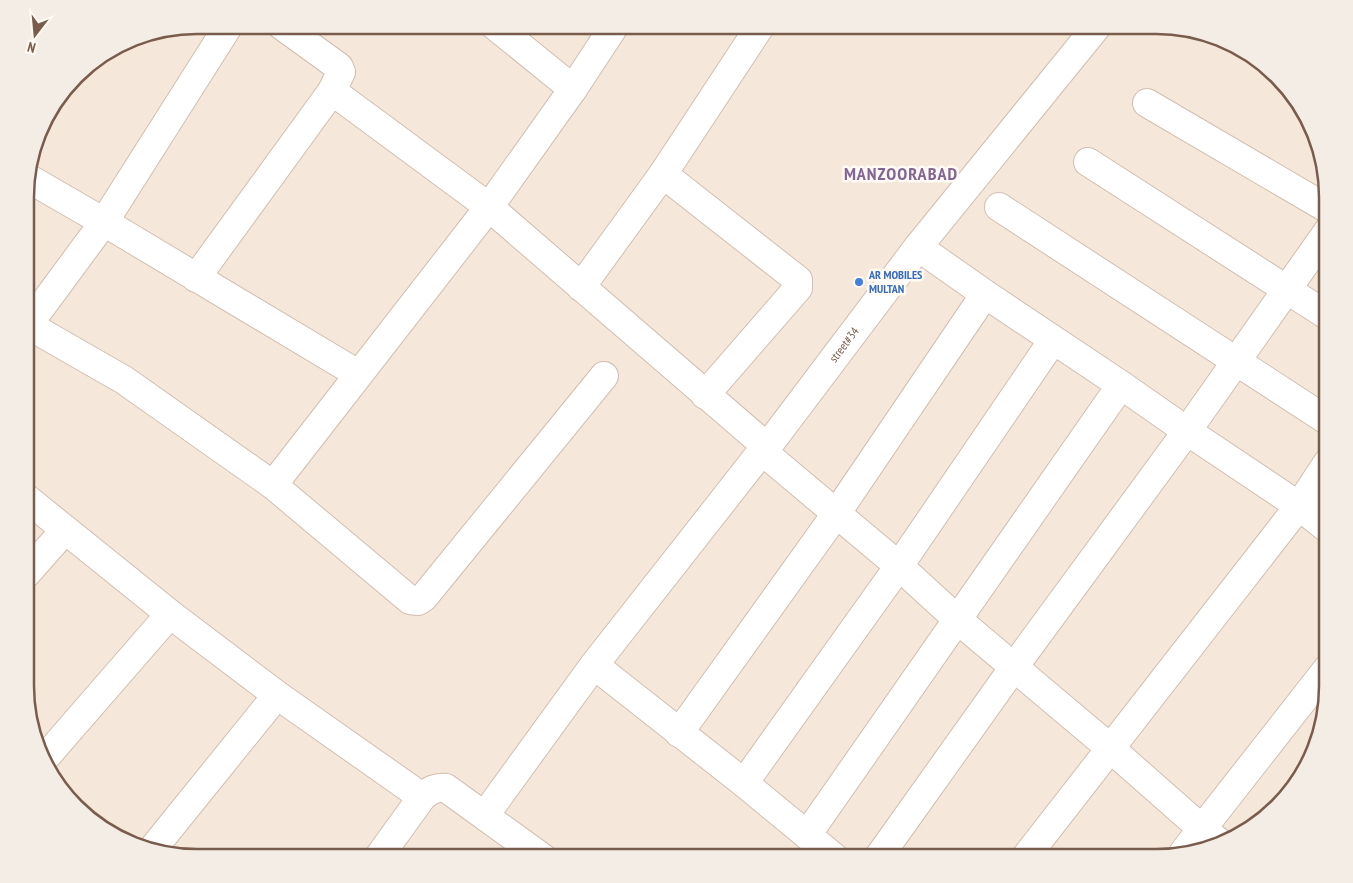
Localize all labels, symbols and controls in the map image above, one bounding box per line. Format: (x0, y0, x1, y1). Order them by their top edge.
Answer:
north arrow (10, 10, 60, 60)
text: N (25, 38, 38, 57)
district label: MANZOORABAD (844, 162, 958, 185)
place label: AR MOBILES MULTAN (868, 267, 922, 296)
marker: AR MOBILES MULTAN (853, 276, 865, 288)
street label: street#34 (826, 323, 862, 365)

